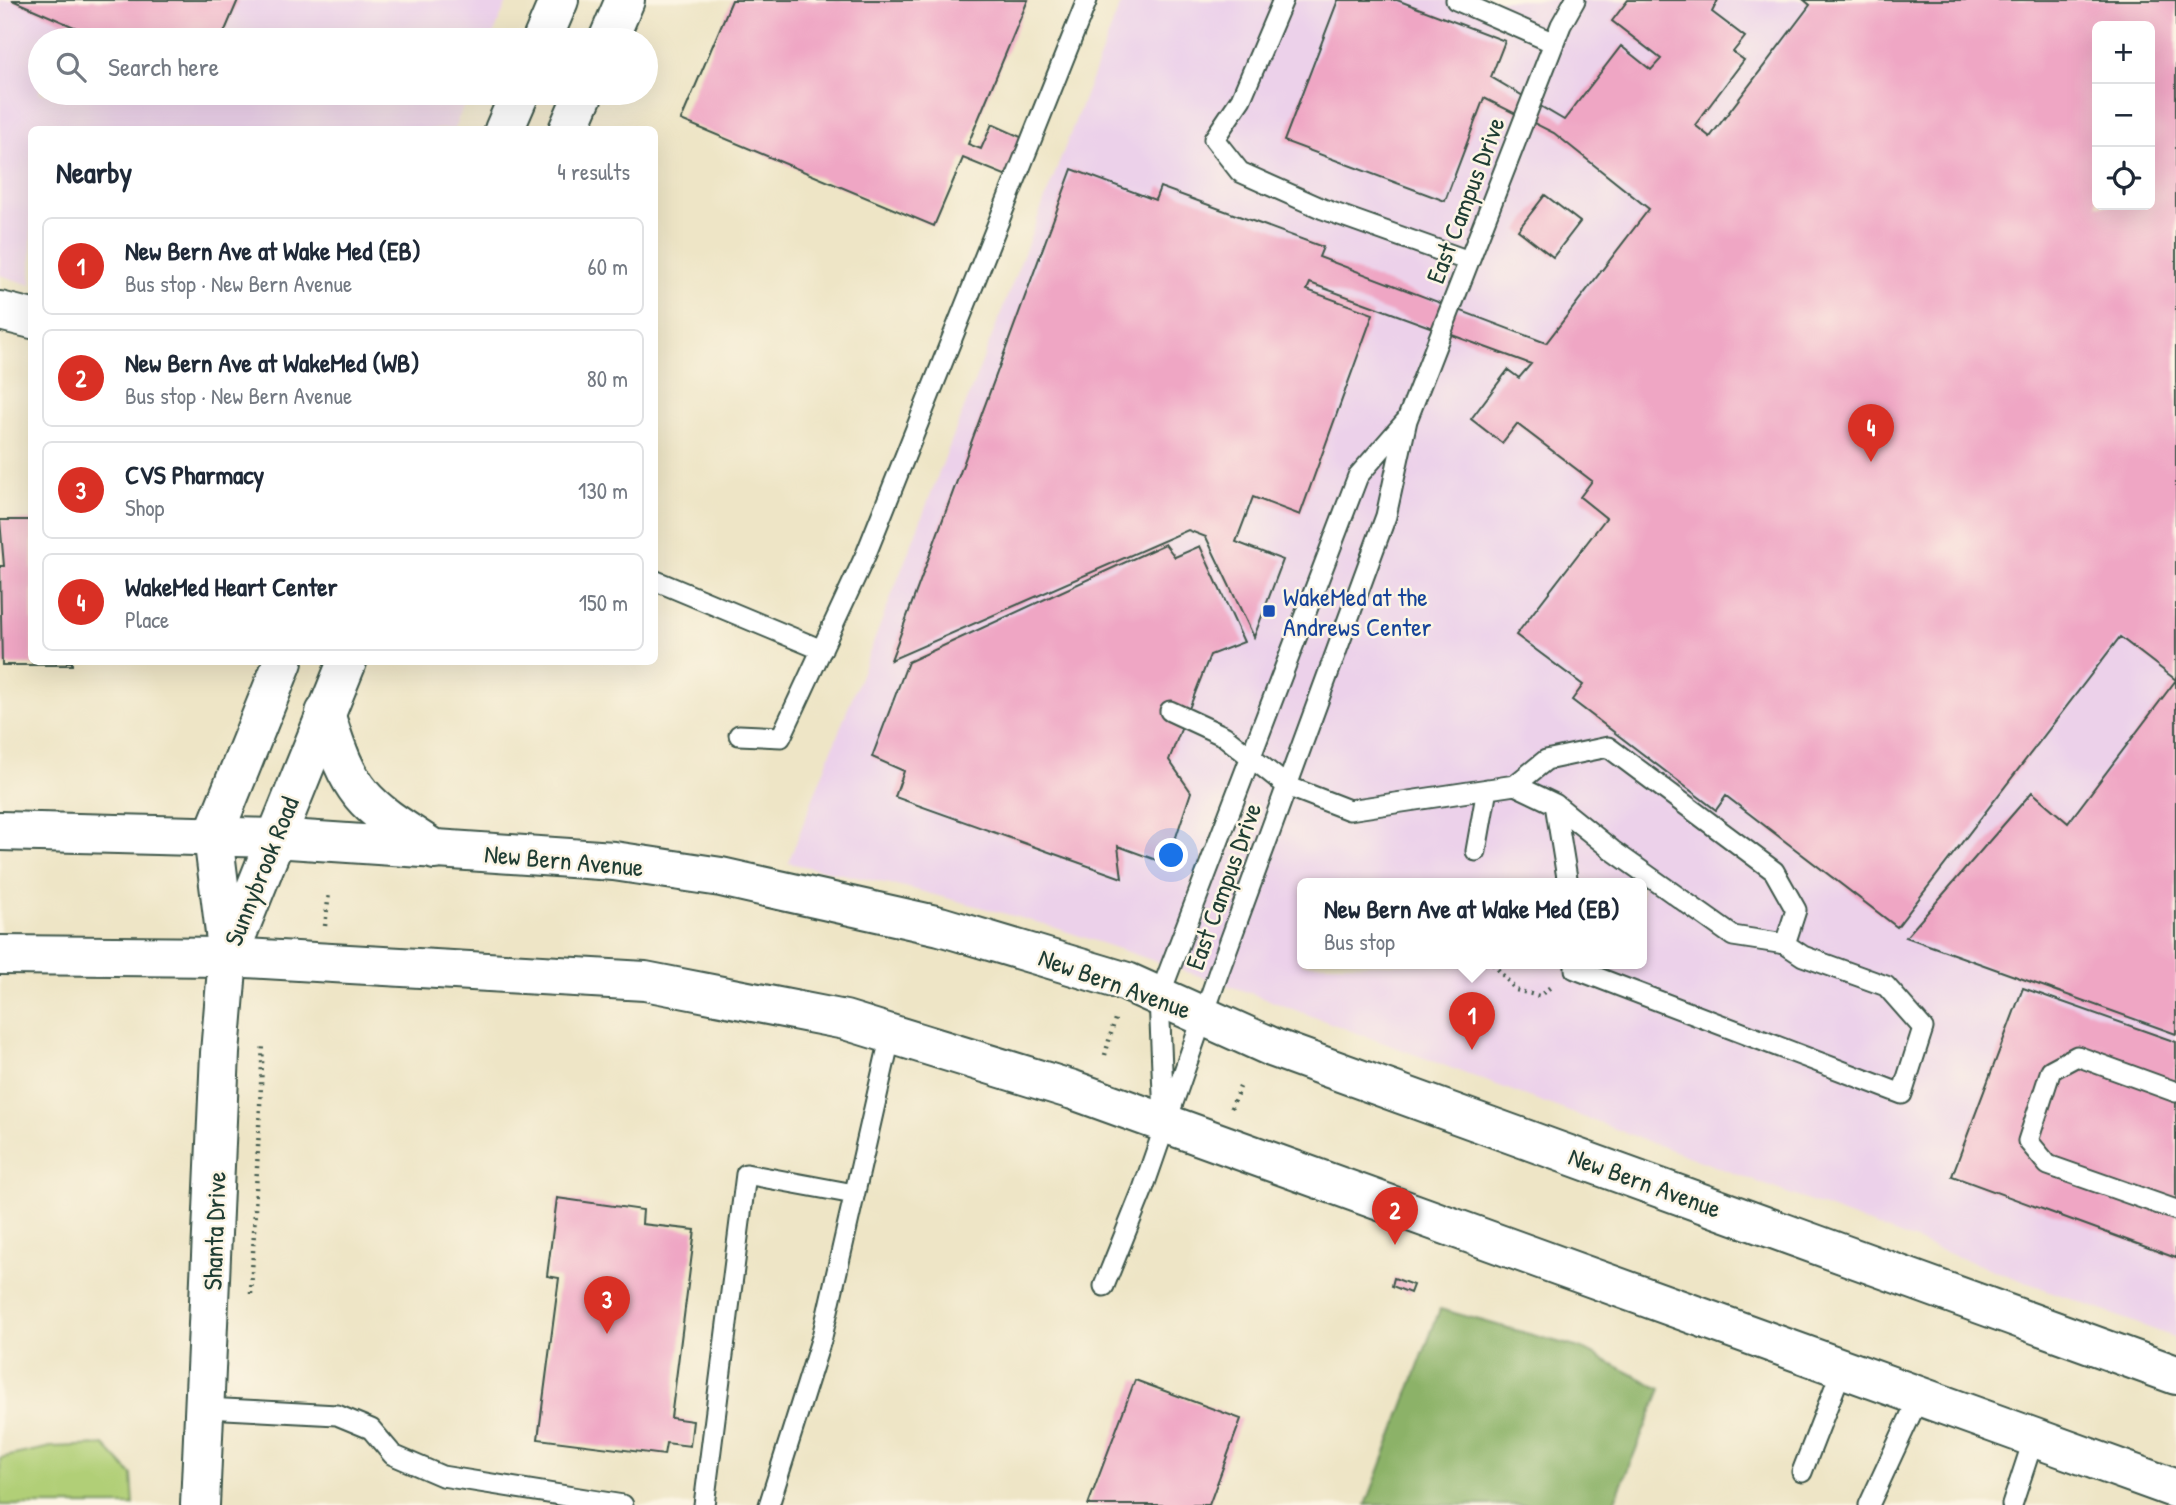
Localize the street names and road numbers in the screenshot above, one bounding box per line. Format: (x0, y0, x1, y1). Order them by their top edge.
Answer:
street label: East Campus Drive (1417, 112, 1513, 288)
street label: Sunnybrook Road (215, 791, 307, 951)
street label: East Campus Drive (1177, 798, 1269, 974)
street label: New Bern Avenue (483, 836, 645, 884)
street label: New Bern Avenue (1034, 939, 1196, 1027)
street label: New Bern Avenue (1564, 1138, 1726, 1226)
street label: Shanta Drive (194, 1171, 234, 1291)

